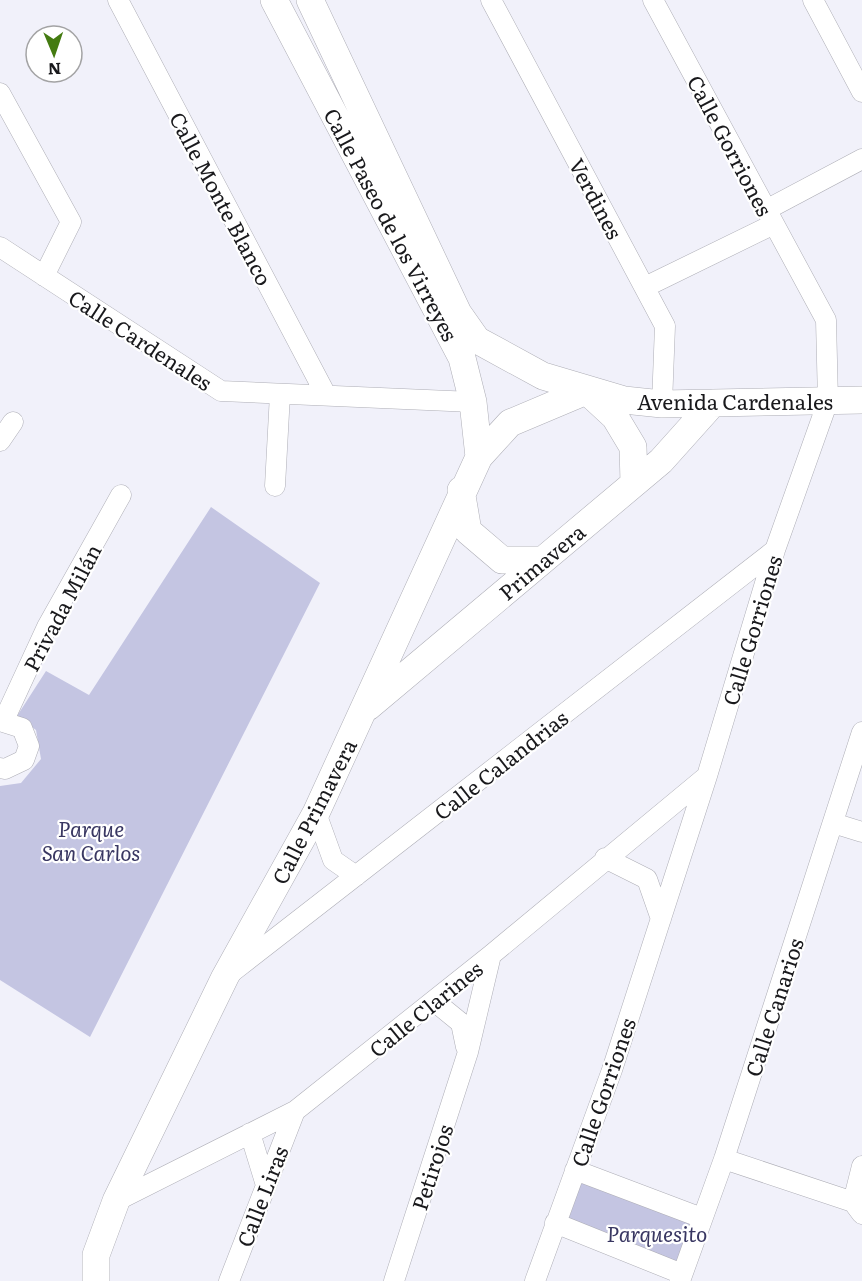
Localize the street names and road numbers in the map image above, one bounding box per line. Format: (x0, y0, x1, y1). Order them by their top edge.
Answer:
street label: Calle Gorriones (681, 69, 781, 221)
street label: Calle Paseo de los Virreyes (317, 102, 467, 346)
street label: Calle Monte Blanco (163, 106, 281, 290)
street label: Verdines (563, 152, 631, 244)
street label: Calle Cardenales (63, 281, 219, 397)
street label: Avenida Cardenales (637, 385, 833, 416)
street label: Primavera (491, 515, 591, 606)
street label: Privada Milán (14, 538, 108, 676)
street label: Calle Gorriones (713, 551, 789, 709)
street label: Calle Calandrias (426, 702, 574, 826)
street label: Calle Primavera (263, 733, 363, 889)
street label: Calle Canarios (736, 934, 810, 1080)
street label: Calle Clarines (362, 952, 488, 1064)
street label: Calle Gorriones (562, 1013, 642, 1171)
street label: Petirojos (403, 1120, 459, 1214)
street label: Calle Liras (228, 1141, 294, 1251)

